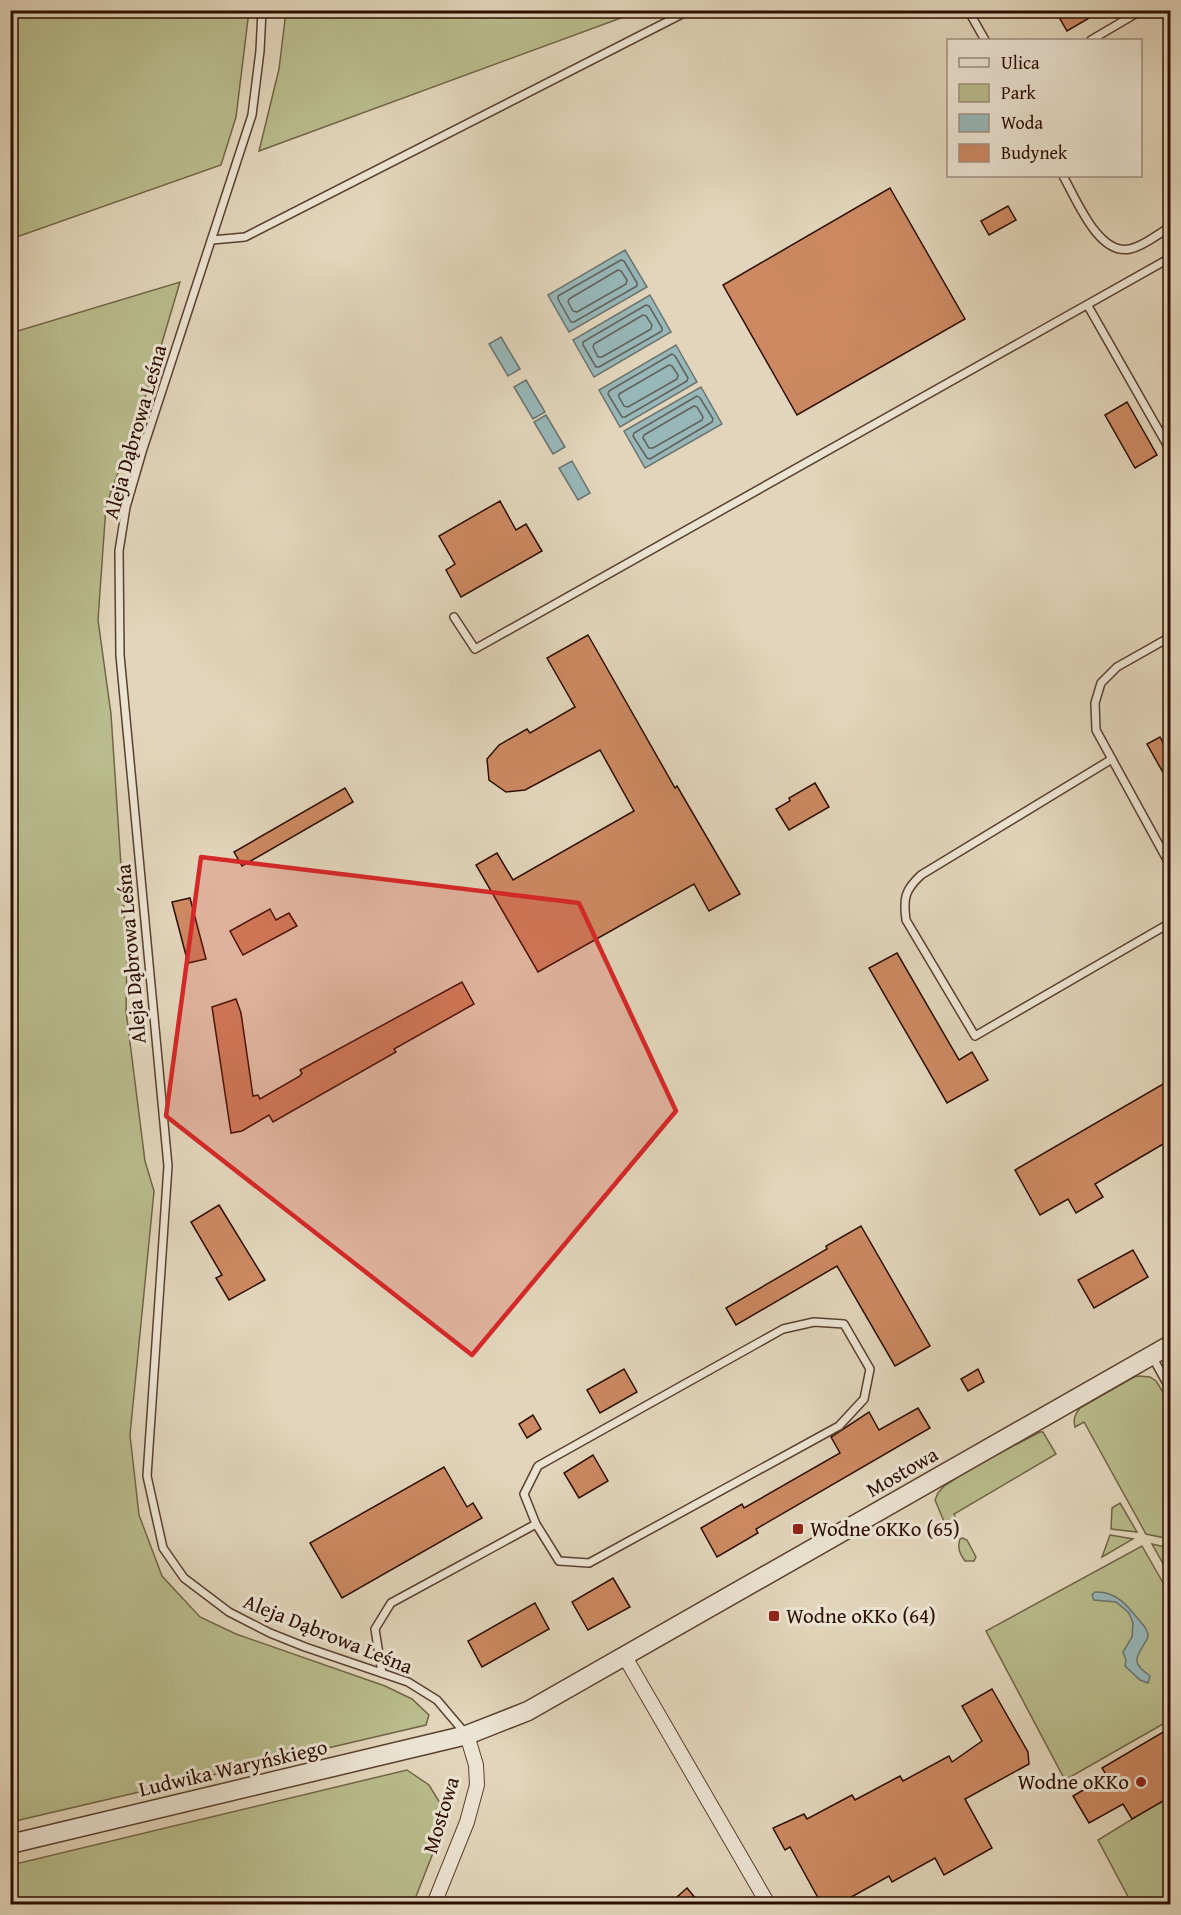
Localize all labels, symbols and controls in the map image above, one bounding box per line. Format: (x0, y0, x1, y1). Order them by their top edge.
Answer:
legend (947, 39, 1142, 177)
text: Ulica (1001, 49, 1040, 76)
text: Park (1001, 79, 1037, 106)
text: Woda (1001, 109, 1043, 136)
text: Budynek (1001, 139, 1068, 166)
street label: Aleja Dąbrowa Leśna (95, 341, 174, 523)
street label: Aleja Dąbrowa Leśna (107, 863, 154, 1045)
street label: Mostowa (860, 1438, 944, 1505)
place label: Wodne oKKo (65) (810, 1513, 960, 1544)
marker: Wodne oKKo (65) (791, 1522, 805, 1536)
street label: Aleja Dąbrowa Leśna (239, 1585, 418, 1682)
place label: Wodne oKKo (64) (786, 1600, 936, 1631)
marker: Wodne oKKo (64) (767, 1609, 781, 1623)
street label: Ludwika Waryńskiego (136, 1731, 330, 1804)
place label: Wodne oKKo (1017, 1766, 1129, 1797)
street label: Mostowa (414, 1773, 467, 1857)
marker: Wodne oKKo (1134, 1775, 1148, 1789)

